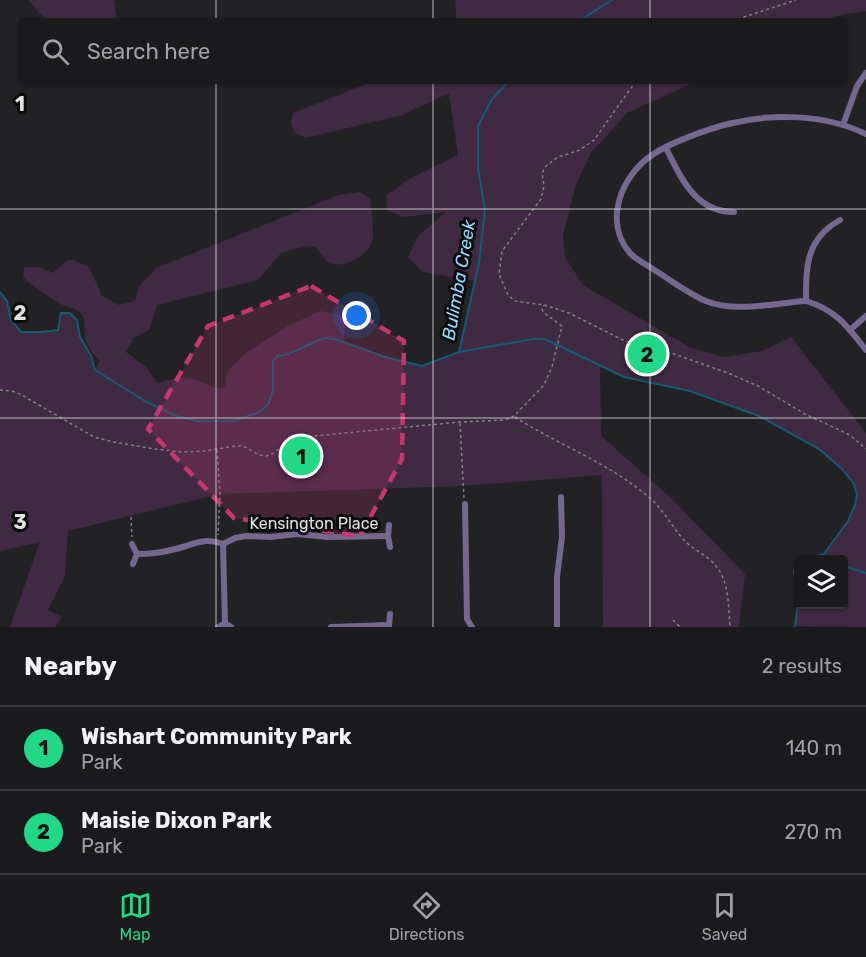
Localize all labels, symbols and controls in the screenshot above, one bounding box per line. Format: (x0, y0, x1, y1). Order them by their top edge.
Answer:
search box (18, 18, 848, 84)
icon: search (39, 35, 72, 68)
text: Search here (87, 38, 210, 65)
text: 1 (15, 92, 25, 116)
water label: Bulimba Creek (438, 218, 481, 342)
text: 2 (14, 301, 27, 325)
your location (342, 301, 371, 330)
pin: 2 (628, 332, 666, 376)
pin: 1 (282, 434, 320, 478)
text: 3 (13, 510, 27, 534)
street label: Kensington Place (250, 514, 378, 533)
map controls (794, 555, 848, 609)
button: layers (794, 555, 848, 609)
text: Nearby (24, 651, 117, 682)
text: 2 results (762, 654, 842, 678)
text: Wishart Community Park (81, 723, 352, 750)
text: 1 (39, 736, 48, 760)
text: 140 m (786, 736, 842, 760)
text: Park (81, 750, 123, 774)
text: Maisie Dixon Park (81, 807, 272, 834)
text: 2 (37, 820, 50, 844)
text: 270 m (785, 820, 842, 844)
text: Park (81, 834, 123, 858)
tab: Map (119, 889, 152, 944)
tab: Directions (389, 889, 465, 944)
tab: Saved (702, 889, 747, 944)

